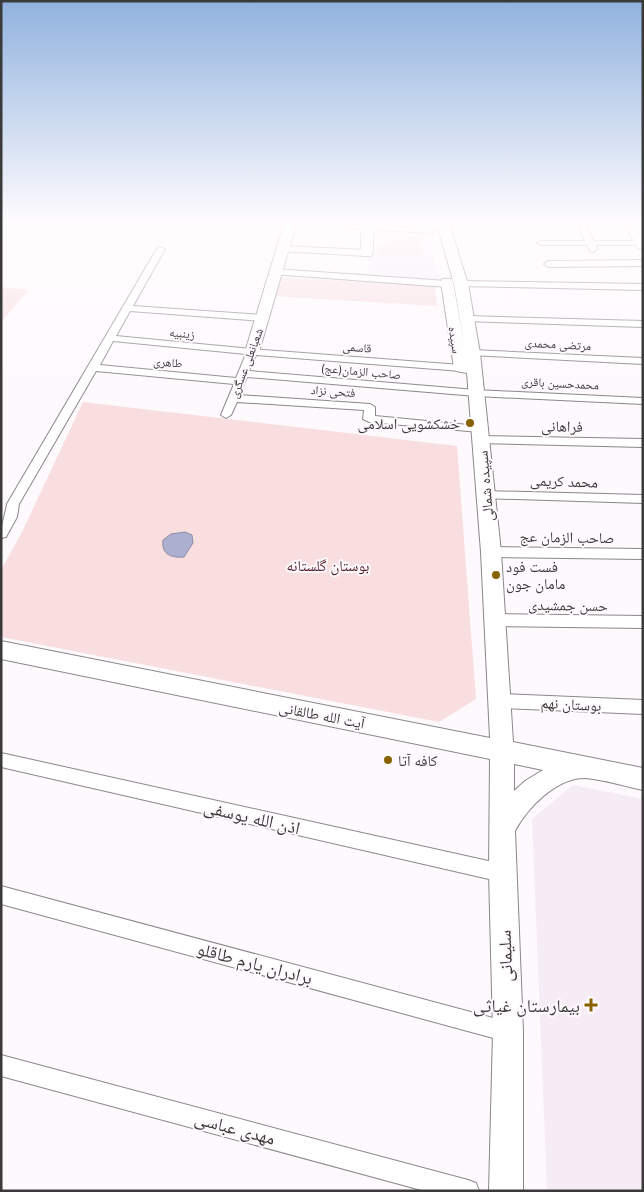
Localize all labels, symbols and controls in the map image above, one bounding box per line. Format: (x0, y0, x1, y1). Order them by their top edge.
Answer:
street label: زینبیه (169, 324, 196, 342)
street label: سپیده (445, 325, 465, 355)
street label: شعبانعلی عسگری (226, 326, 267, 400)
street label: مرتضی محمدی (524, 335, 592, 353)
street label: قاسمی (342, 339, 372, 355)
street label: طاهری (153, 353, 183, 371)
street label: صاحب الزمان(عج) (320, 360, 402, 382)
street label: محمدحسین باقری (521, 373, 599, 393)
street label: فتحی نزاد (310, 382, 356, 400)
place label: خشکشویی اسلامی (358, 414, 460, 434)
street label: فراهانی (541, 416, 583, 437)
marker: خشکشویی اسلامی (464, 417, 476, 429)
street label: سپیده شمالی (472, 450, 499, 522)
street label: محمد کریمی (530, 470, 598, 493)
street label: صاحب الزمان عج (519, 527, 615, 548)
park label: بوستان گلستانه (287, 556, 369, 576)
place label: فست فود مامان جون (506, 557, 565, 594)
marker: فست فود مامان جون (490, 569, 502, 581)
street label: حسن جمشیدی (528, 595, 608, 616)
street label: بوستان نهم (540, 693, 602, 716)
street label: آیت الله طالقانی (277, 697, 368, 734)
place label: کافه آتا (398, 751, 438, 770)
marker: کافه آتا (382, 754, 394, 766)
street label: اذن الله یوسفی (202, 795, 302, 839)
street label: سلیمانی (493, 930, 517, 982)
street label: برادران یارم طاقلو (195, 937, 315, 990)
place label: بیمارستان غیاثی (473, 994, 580, 1017)
marker: بیمارستان غیاثی (584, 998, 598, 1012)
street label: مهدی عباسی (192, 1106, 278, 1150)

